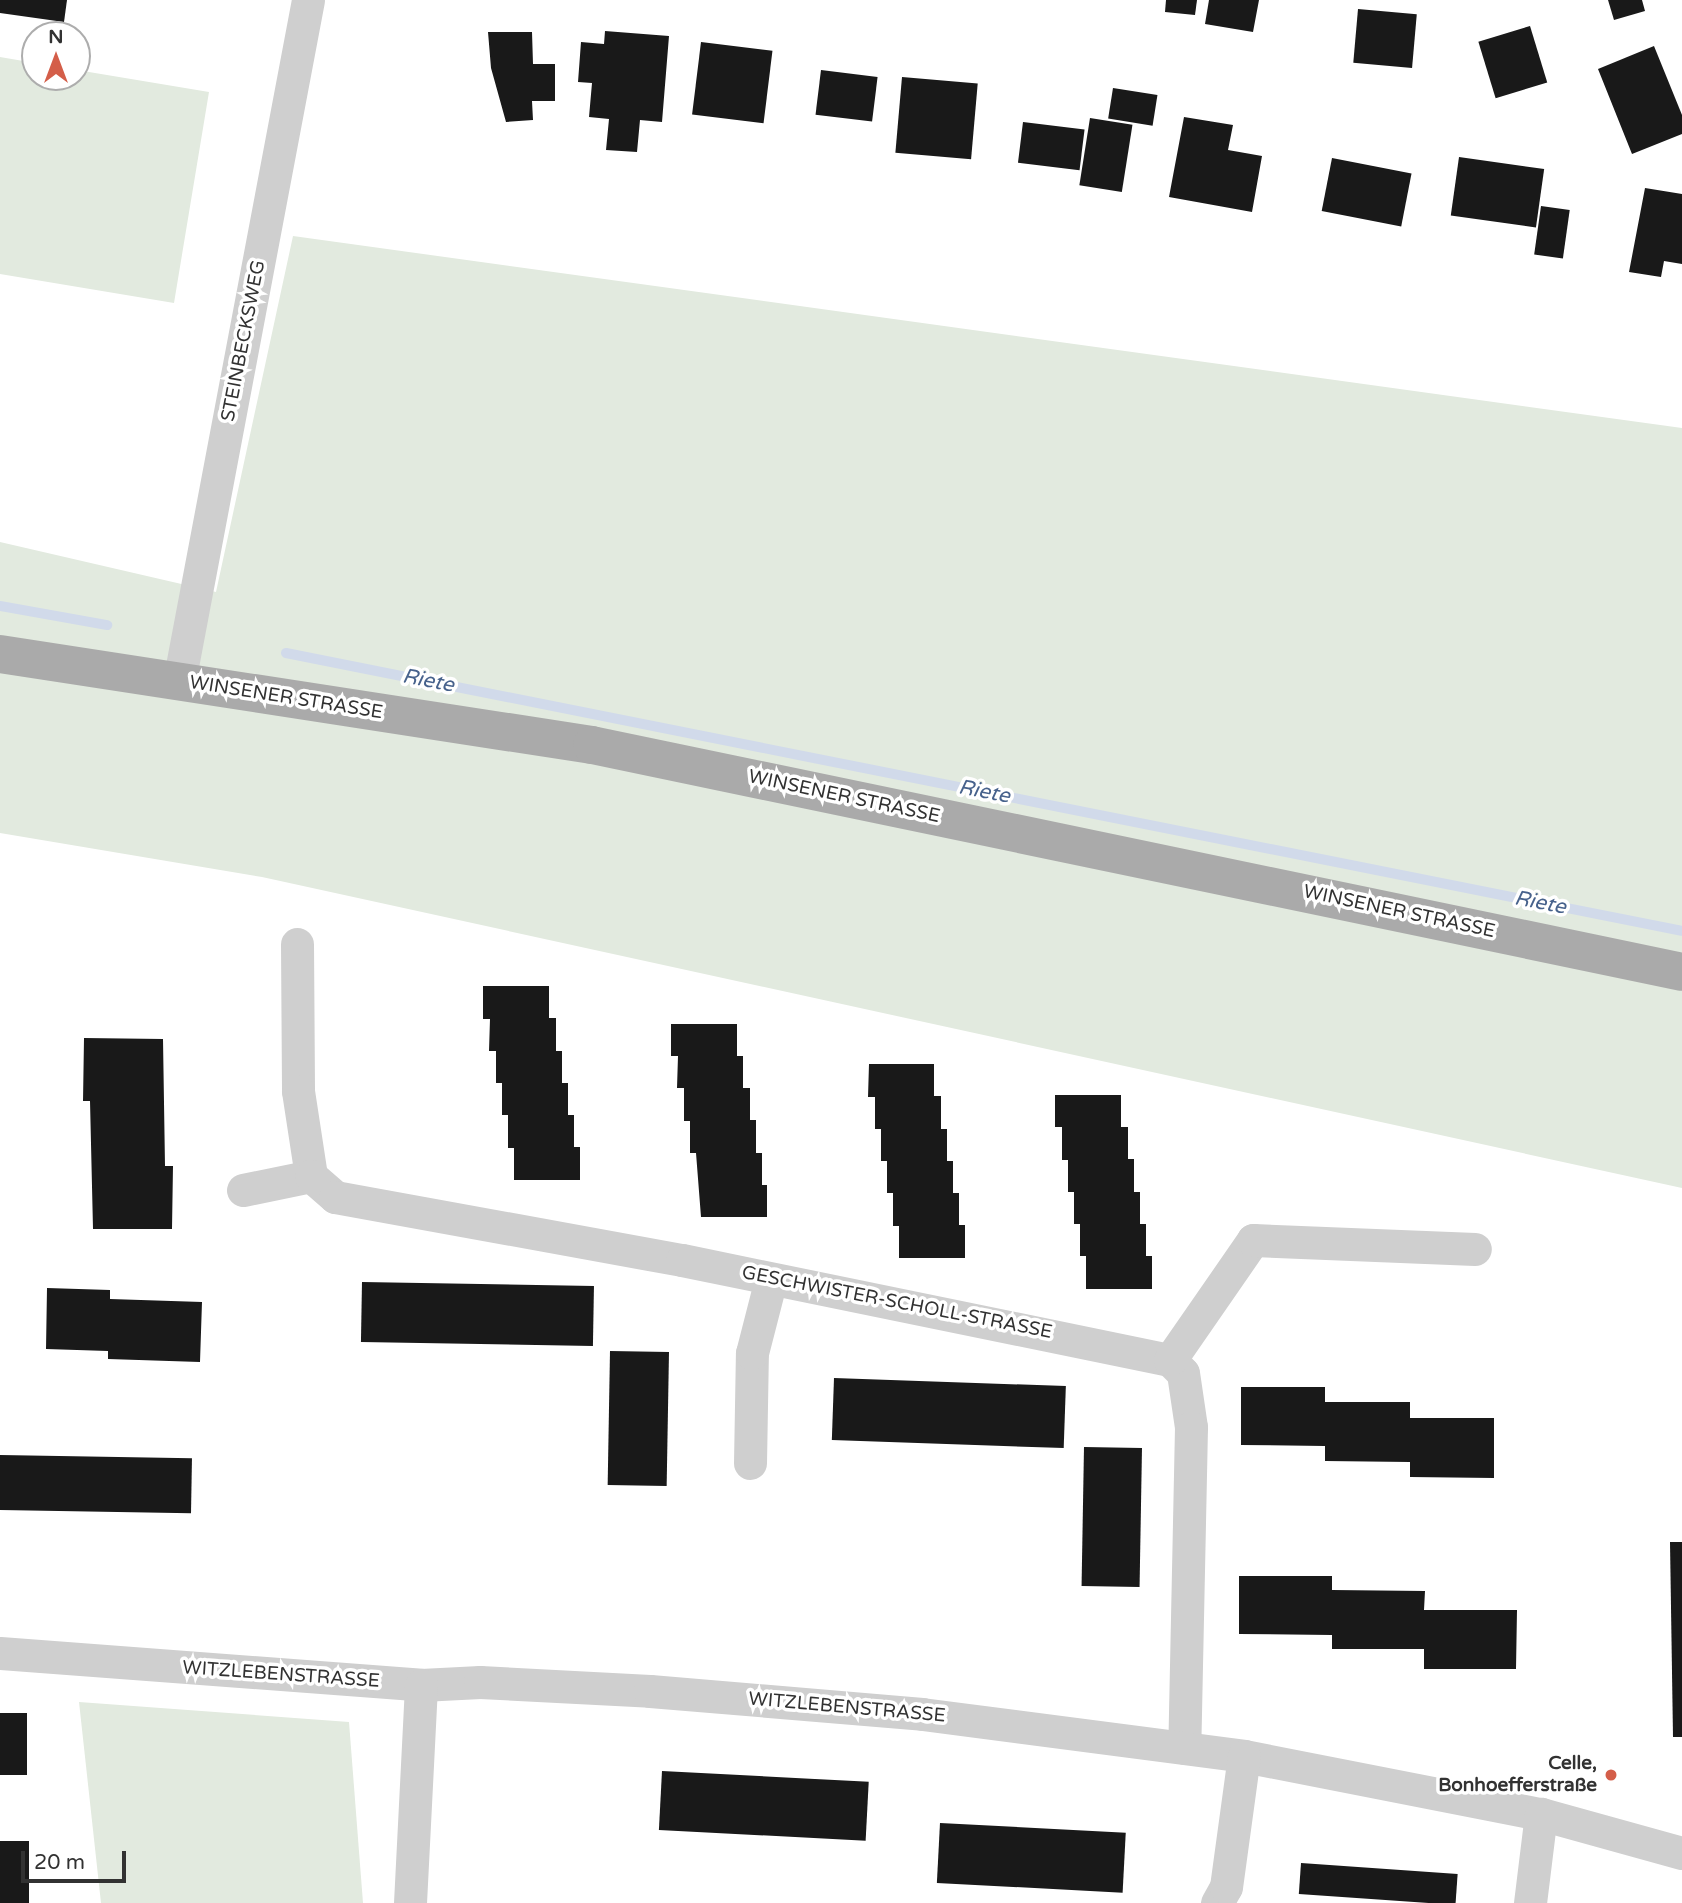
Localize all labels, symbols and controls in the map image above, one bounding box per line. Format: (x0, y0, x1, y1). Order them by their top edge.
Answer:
north arrow (21, 21, 91, 91)
text: N (48, 26, 64, 48)
street label: STEINBECKSWEG (217, 258, 271, 424)
water label: Riete (400, 664, 456, 698)
street label: WINSENER STRASSE (188, 671, 384, 725)
street label: WINSENER STRASSE (746, 766, 942, 828)
water label: Riete (956, 775, 1012, 809)
street label: WINSENER STRASSE (1301, 881, 1497, 943)
water label: Riete (1512, 886, 1568, 920)
street label: GESCHWISTER-SCHOLL-STRASSE (740, 1262, 1054, 1344)
street label: WITZLEBENSTRASSE (182, 1657, 380, 1693)
street label: WITZLEBENSTRASSE (748, 1688, 946, 1728)
place label: Celle, Bonhoefferstraße (1438, 1753, 1597, 1797)
marker: Celle, Bonhoefferstraße (1603, 1767, 1619, 1783)
scale bar (24, 1836, 130, 1880)
text: 20 m (34, 1850, 85, 1875)

